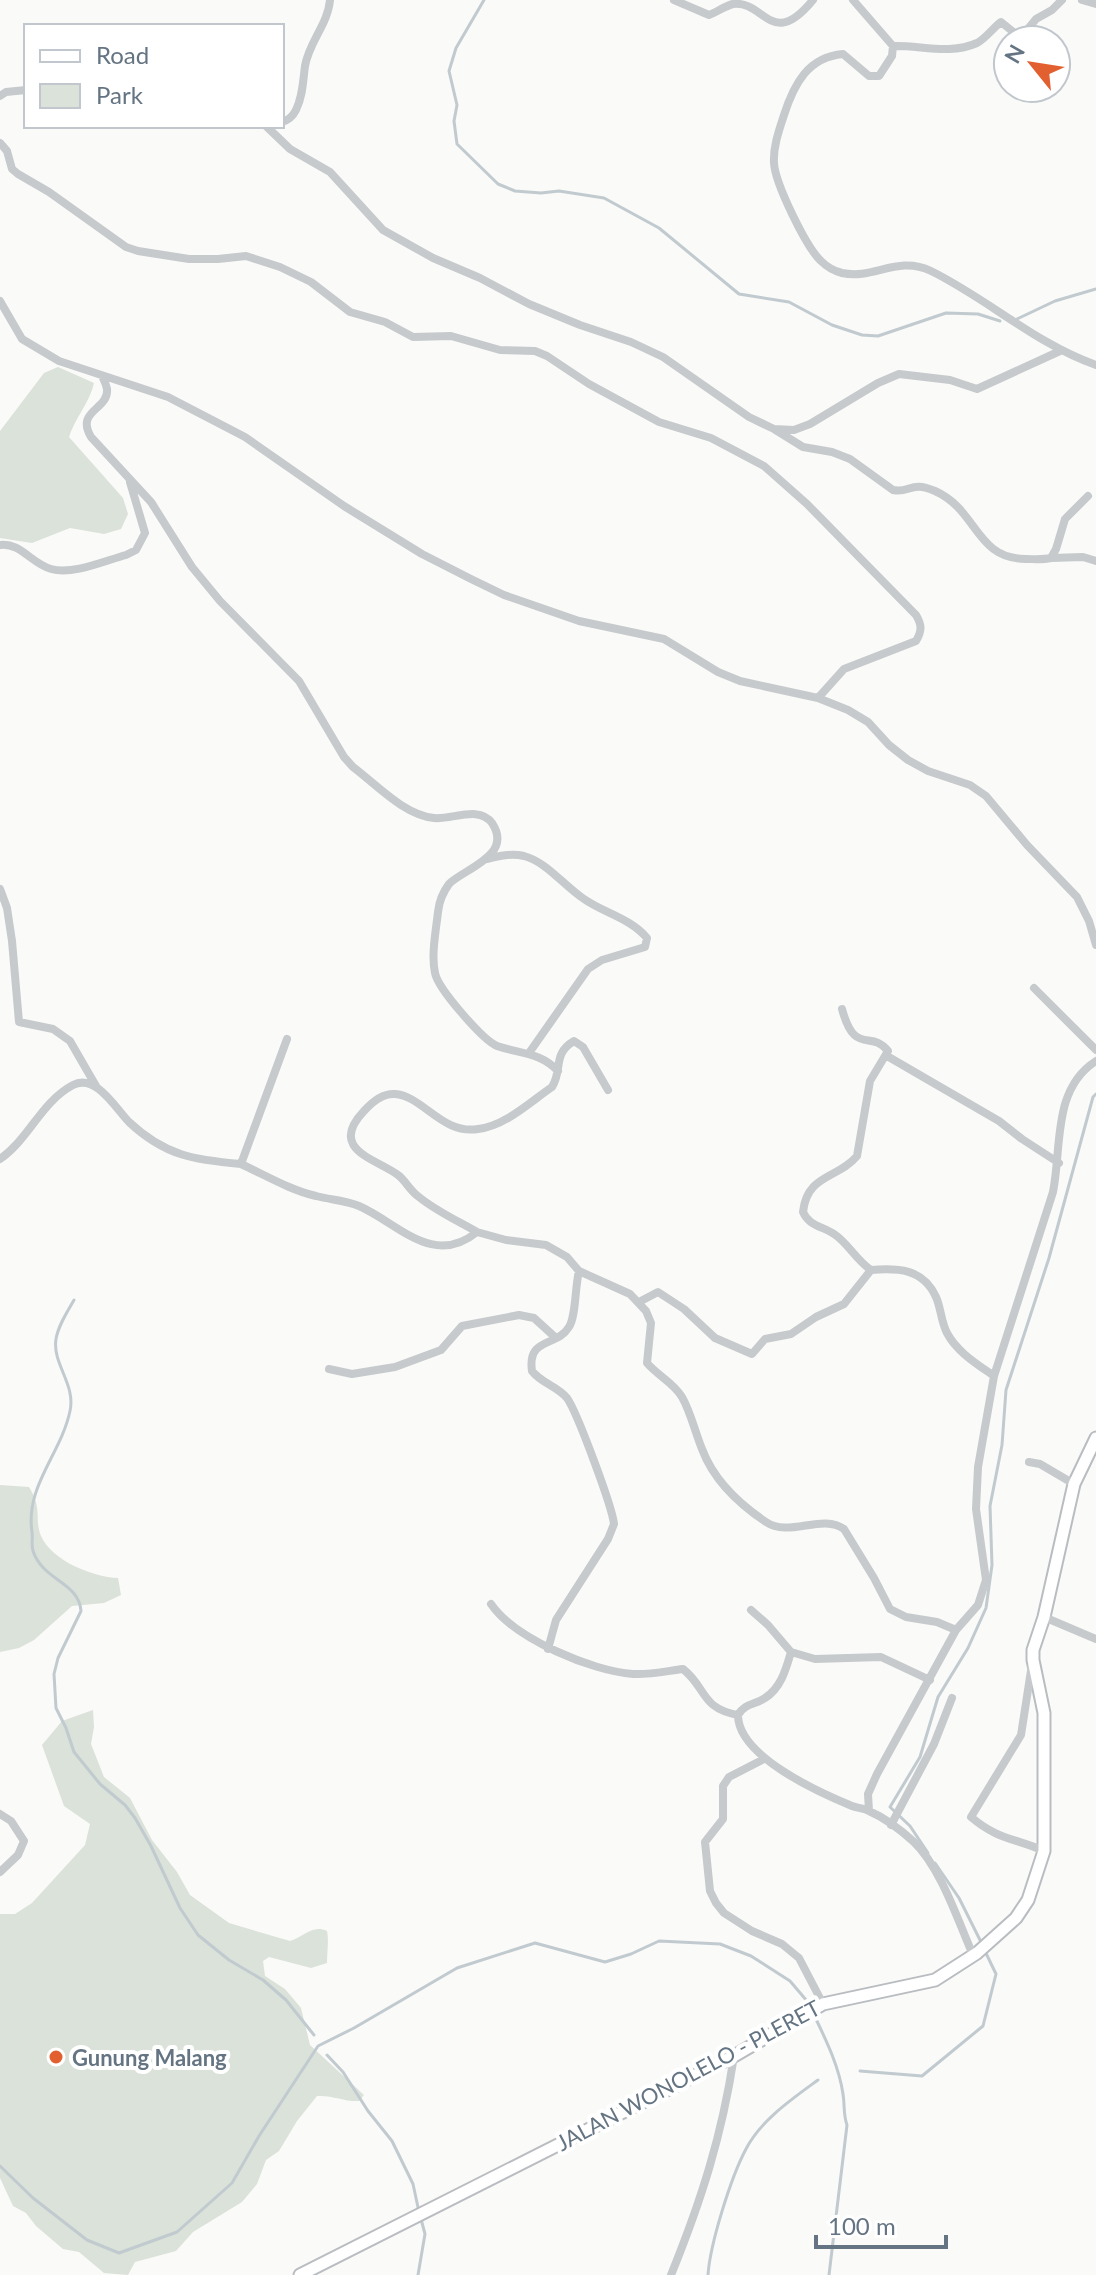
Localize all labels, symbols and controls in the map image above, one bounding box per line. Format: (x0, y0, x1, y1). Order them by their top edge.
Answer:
legend (24, 24, 284, 128)
north arrow (992, 24, 1072, 104)
text: Road (96, 40, 149, 69)
text: N (998, 40, 1030, 68)
text: Park (96, 80, 144, 109)
street label: JALAN WONOLELO - PLERET (551, 1994, 825, 2156)
place label: Gunung Malang (72, 2044, 227, 2071)
marker: Gunung Malang (47, 2048, 65, 2066)
scale bar (816, 2199, 946, 2249)
text: 100 m (828, 2211, 896, 2240)

